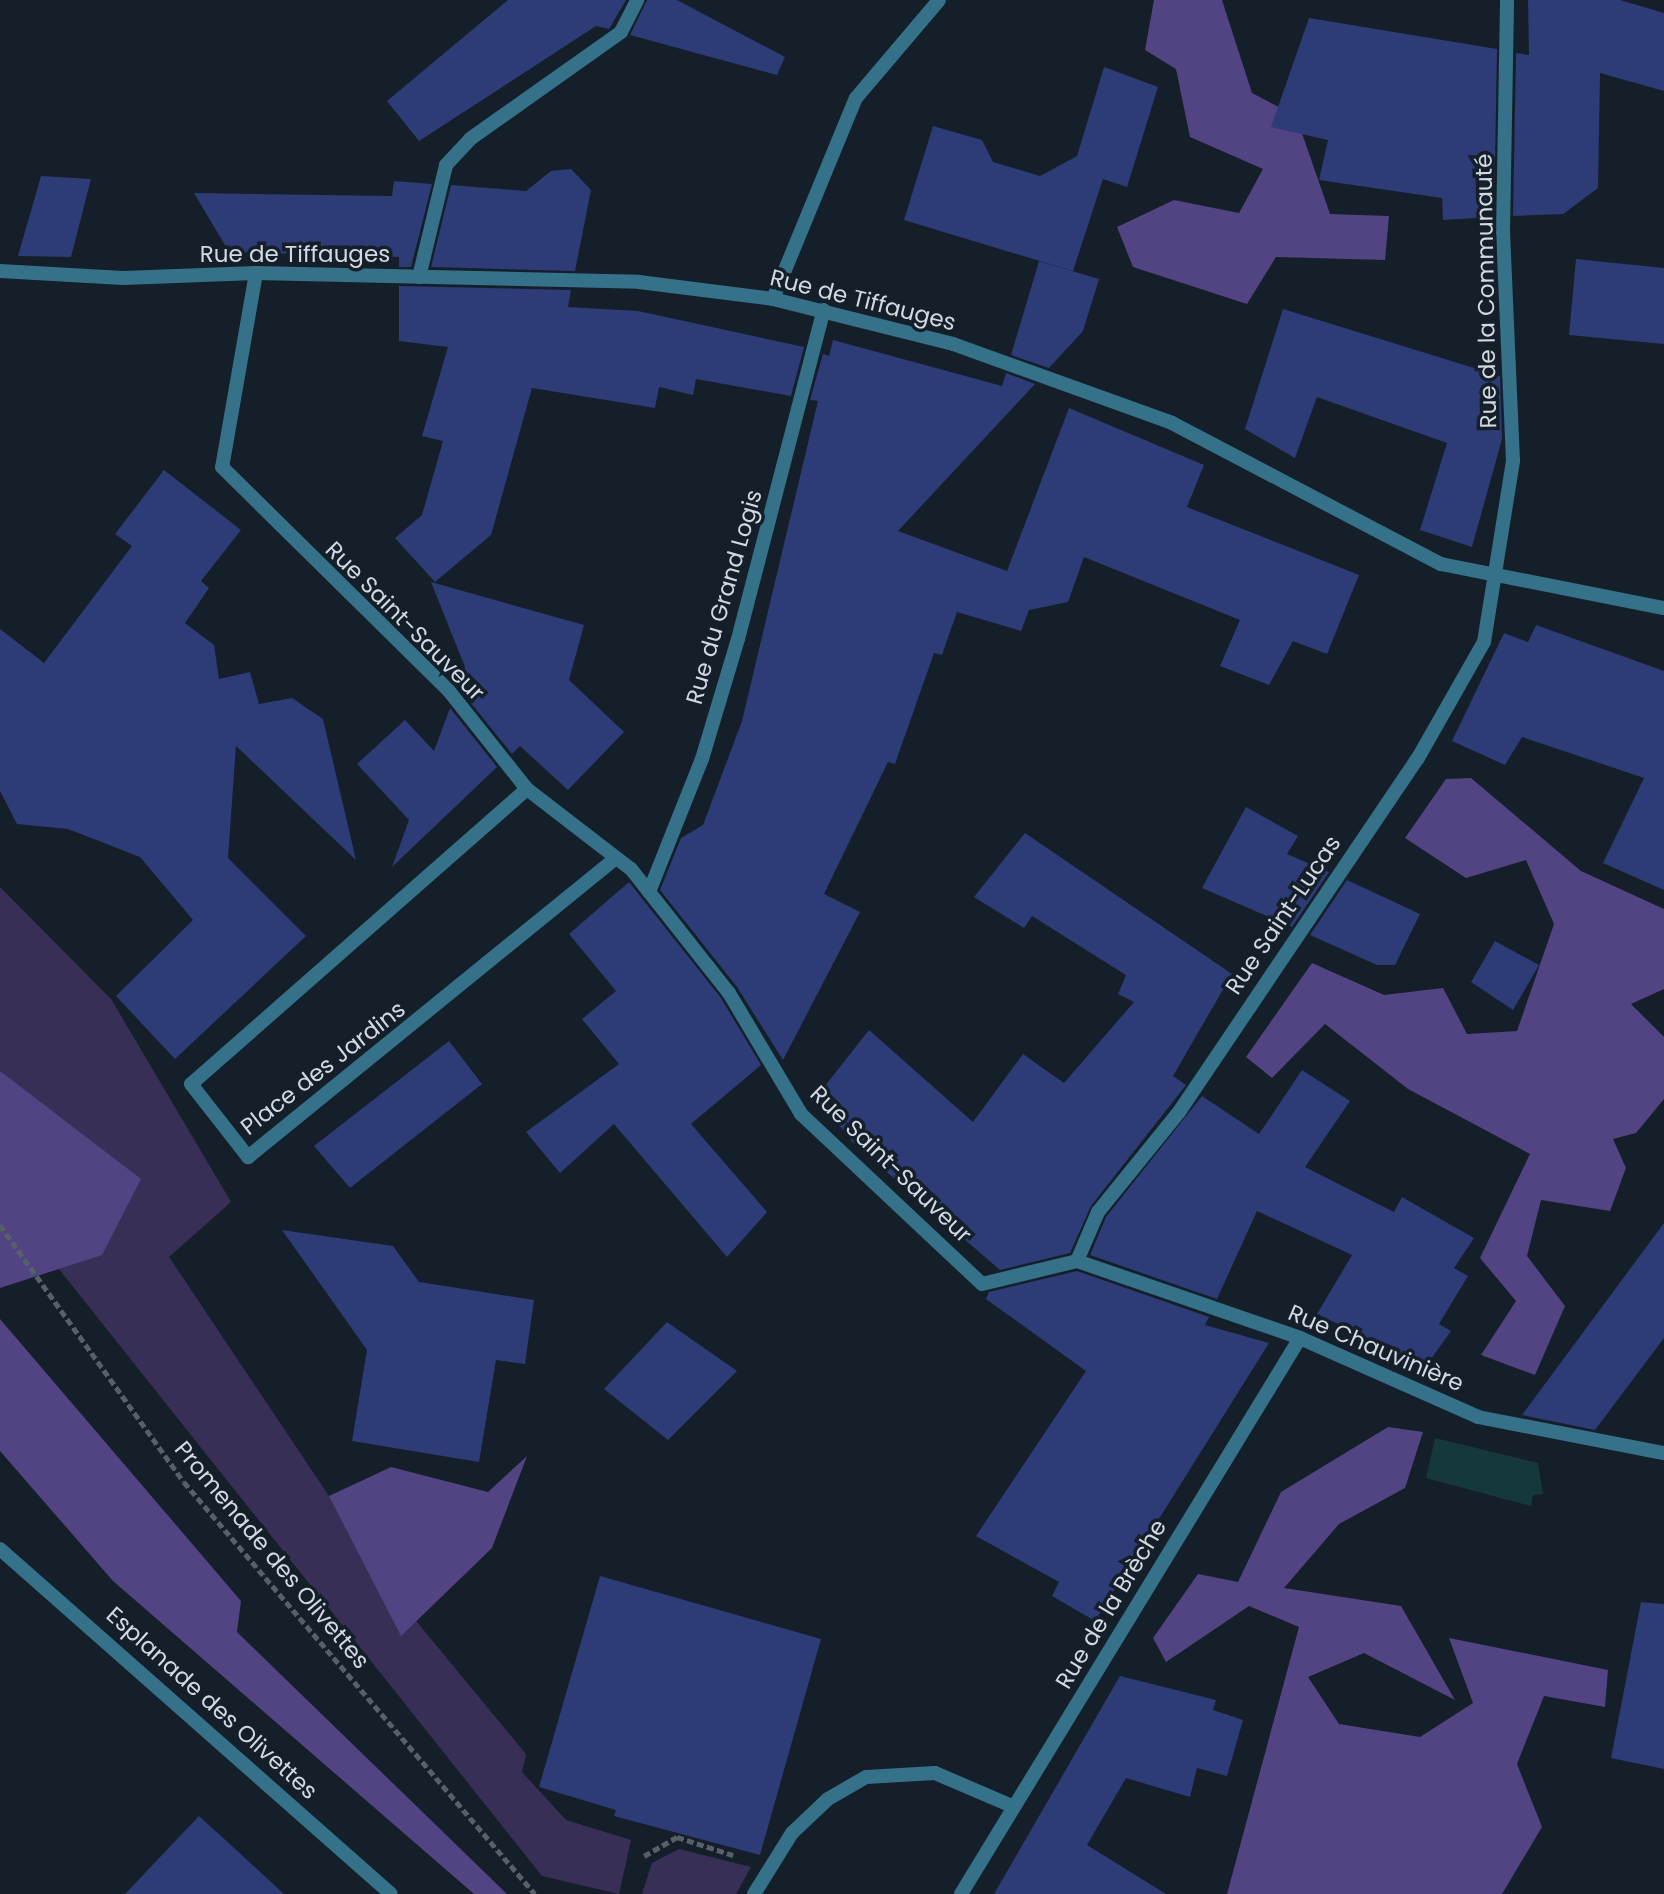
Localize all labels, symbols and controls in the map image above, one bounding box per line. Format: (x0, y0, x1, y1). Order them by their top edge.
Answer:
street label: Rue de la Communauté (1470, 153, 1502, 429)
street label: Rue de Tiffauges (200, 240, 390, 268)
street label: Rue de Tiffauges (767, 264, 959, 336)
street label: Rue du Grand Logis (680, 487, 768, 707)
street label: Rue Saint-Sauveur (320, 536, 490, 706)
street label: Rue Saint-Lucas (1220, 830, 1346, 1000)
street label: Place des Jardins (235, 995, 411, 1141)
street label: Rue Saint-Sauveur (805, 1080, 977, 1248)
street label: Rue Chauvinière (1284, 1299, 1468, 1397)
street label: Promenade des Olivettes (169, 1436, 375, 1674)
street label: Rue de la Brèche (1050, 1514, 1172, 1694)
street label: Esplanade des Olivettes (101, 1601, 323, 1805)

